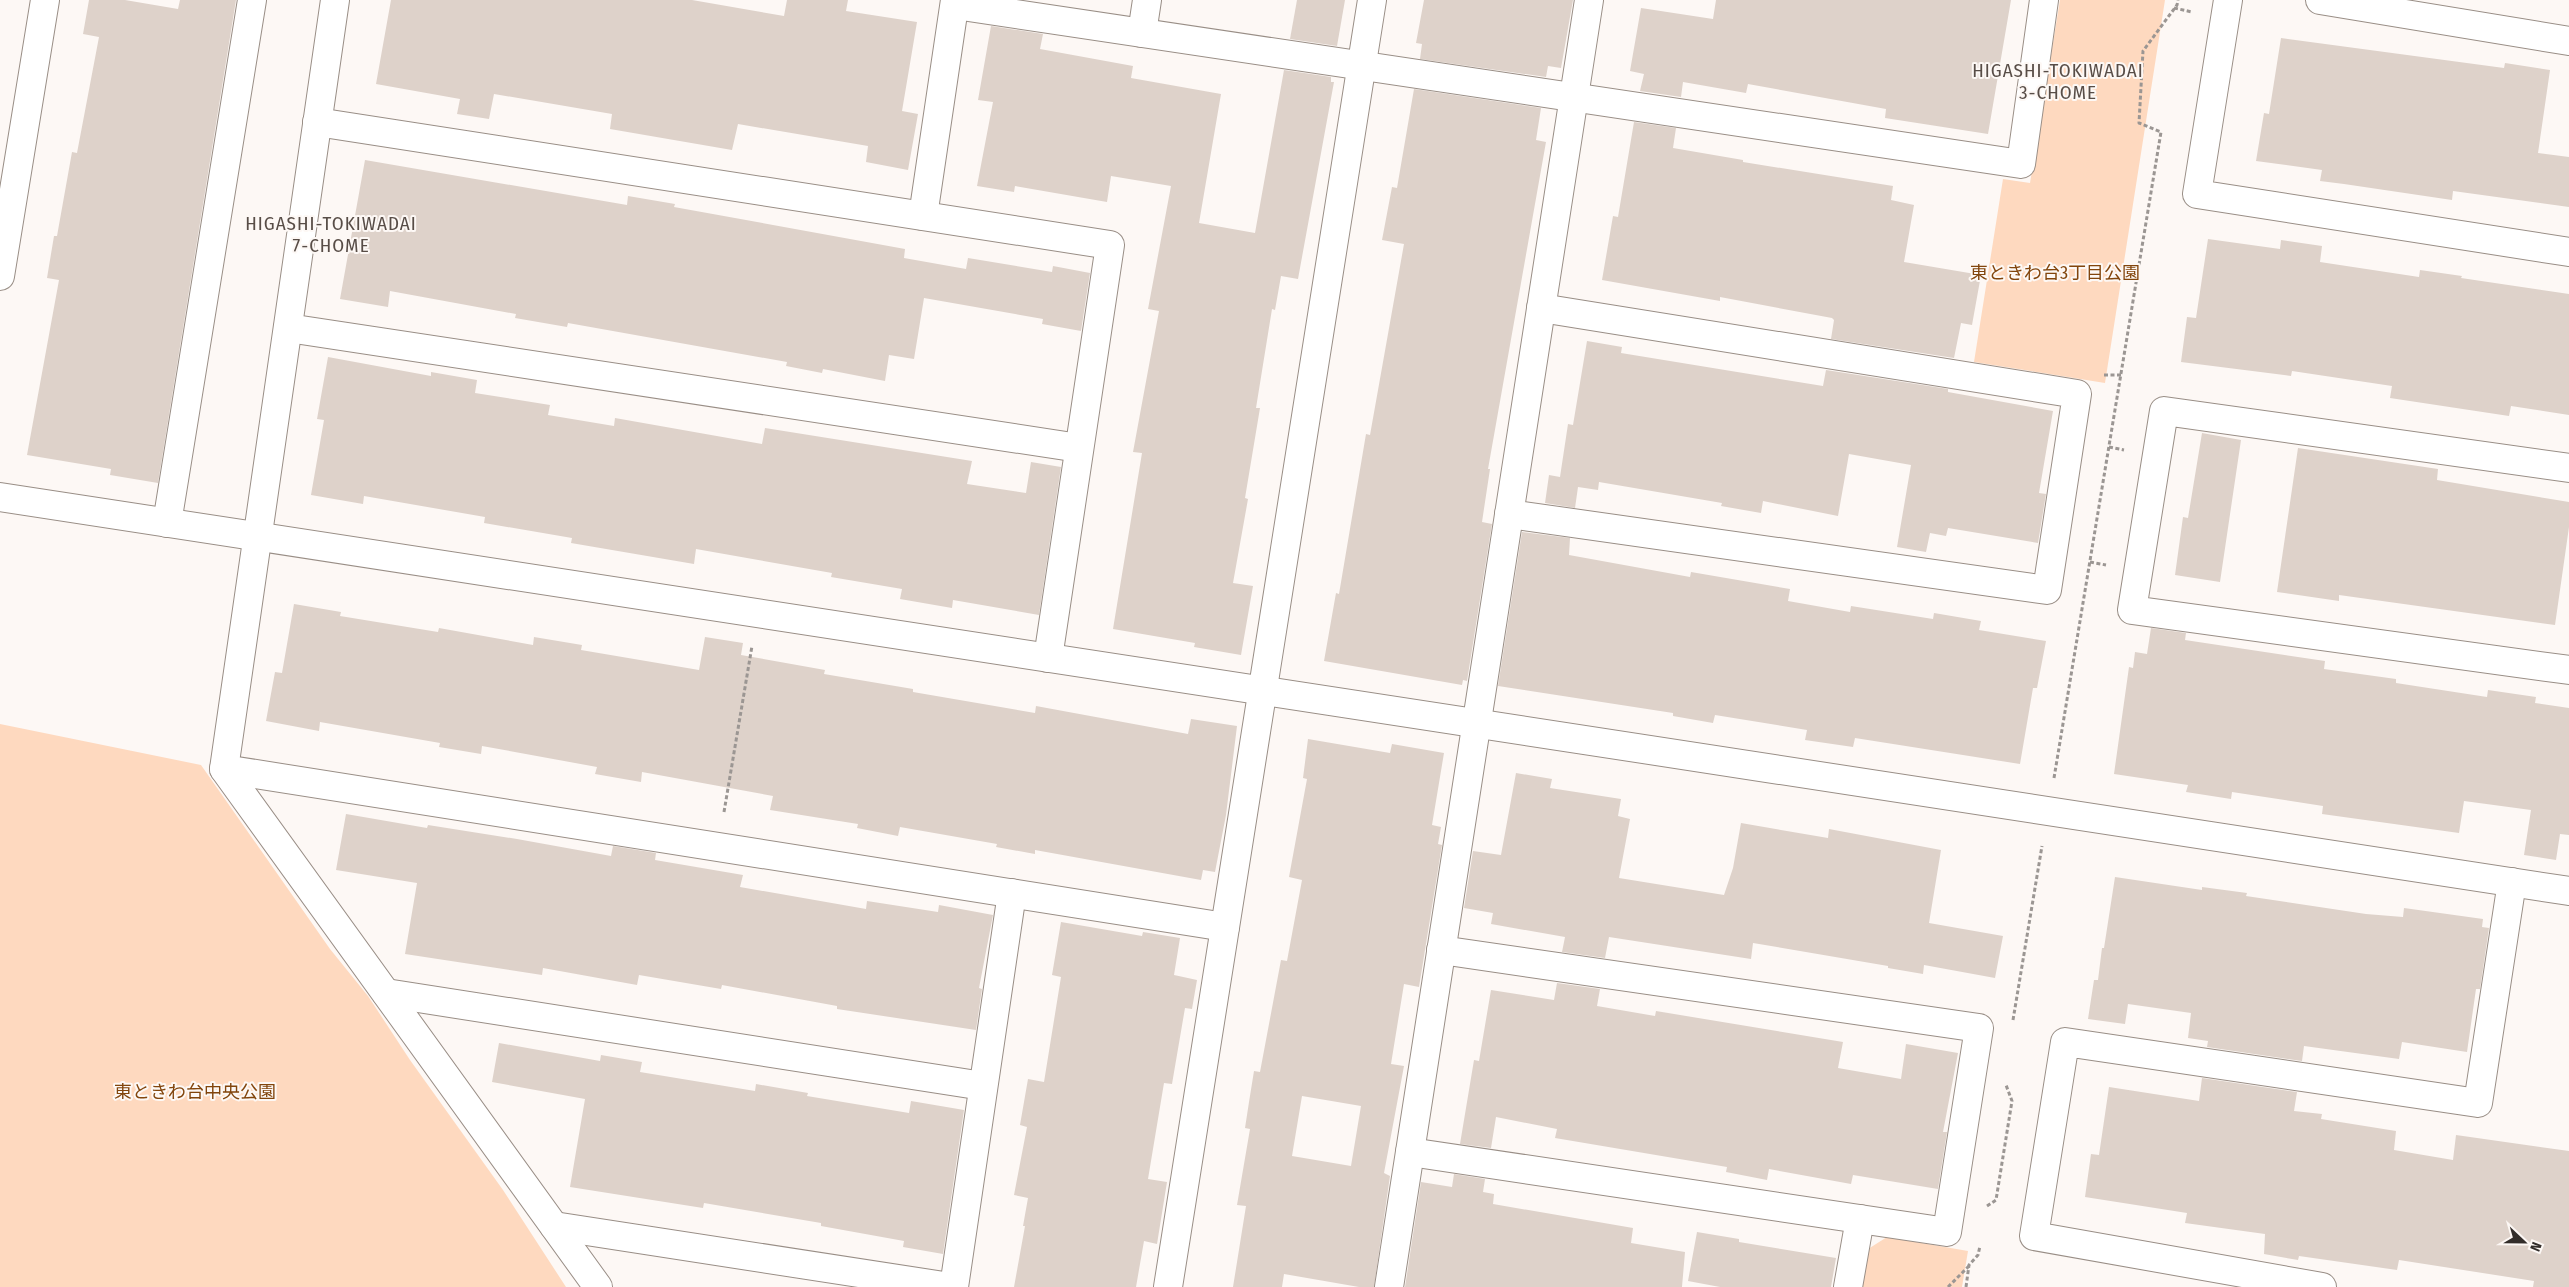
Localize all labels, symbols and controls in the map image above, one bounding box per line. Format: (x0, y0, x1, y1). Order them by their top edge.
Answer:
district label: HIGASHI-TOKIWADAI 3-CHOME (1972, 59, 2144, 104)
district label: HIGASHI-TOKIWADAI 7-CHOME (245, 212, 417, 257)
park label: 東ときわ台3丁目公園 (1970, 262, 2140, 284)
park label: 東ときわ台中央公園 (114, 1081, 276, 1103)
north arrow (2499, 1217, 2549, 1267)
text: N (2526, 1240, 2545, 1254)

